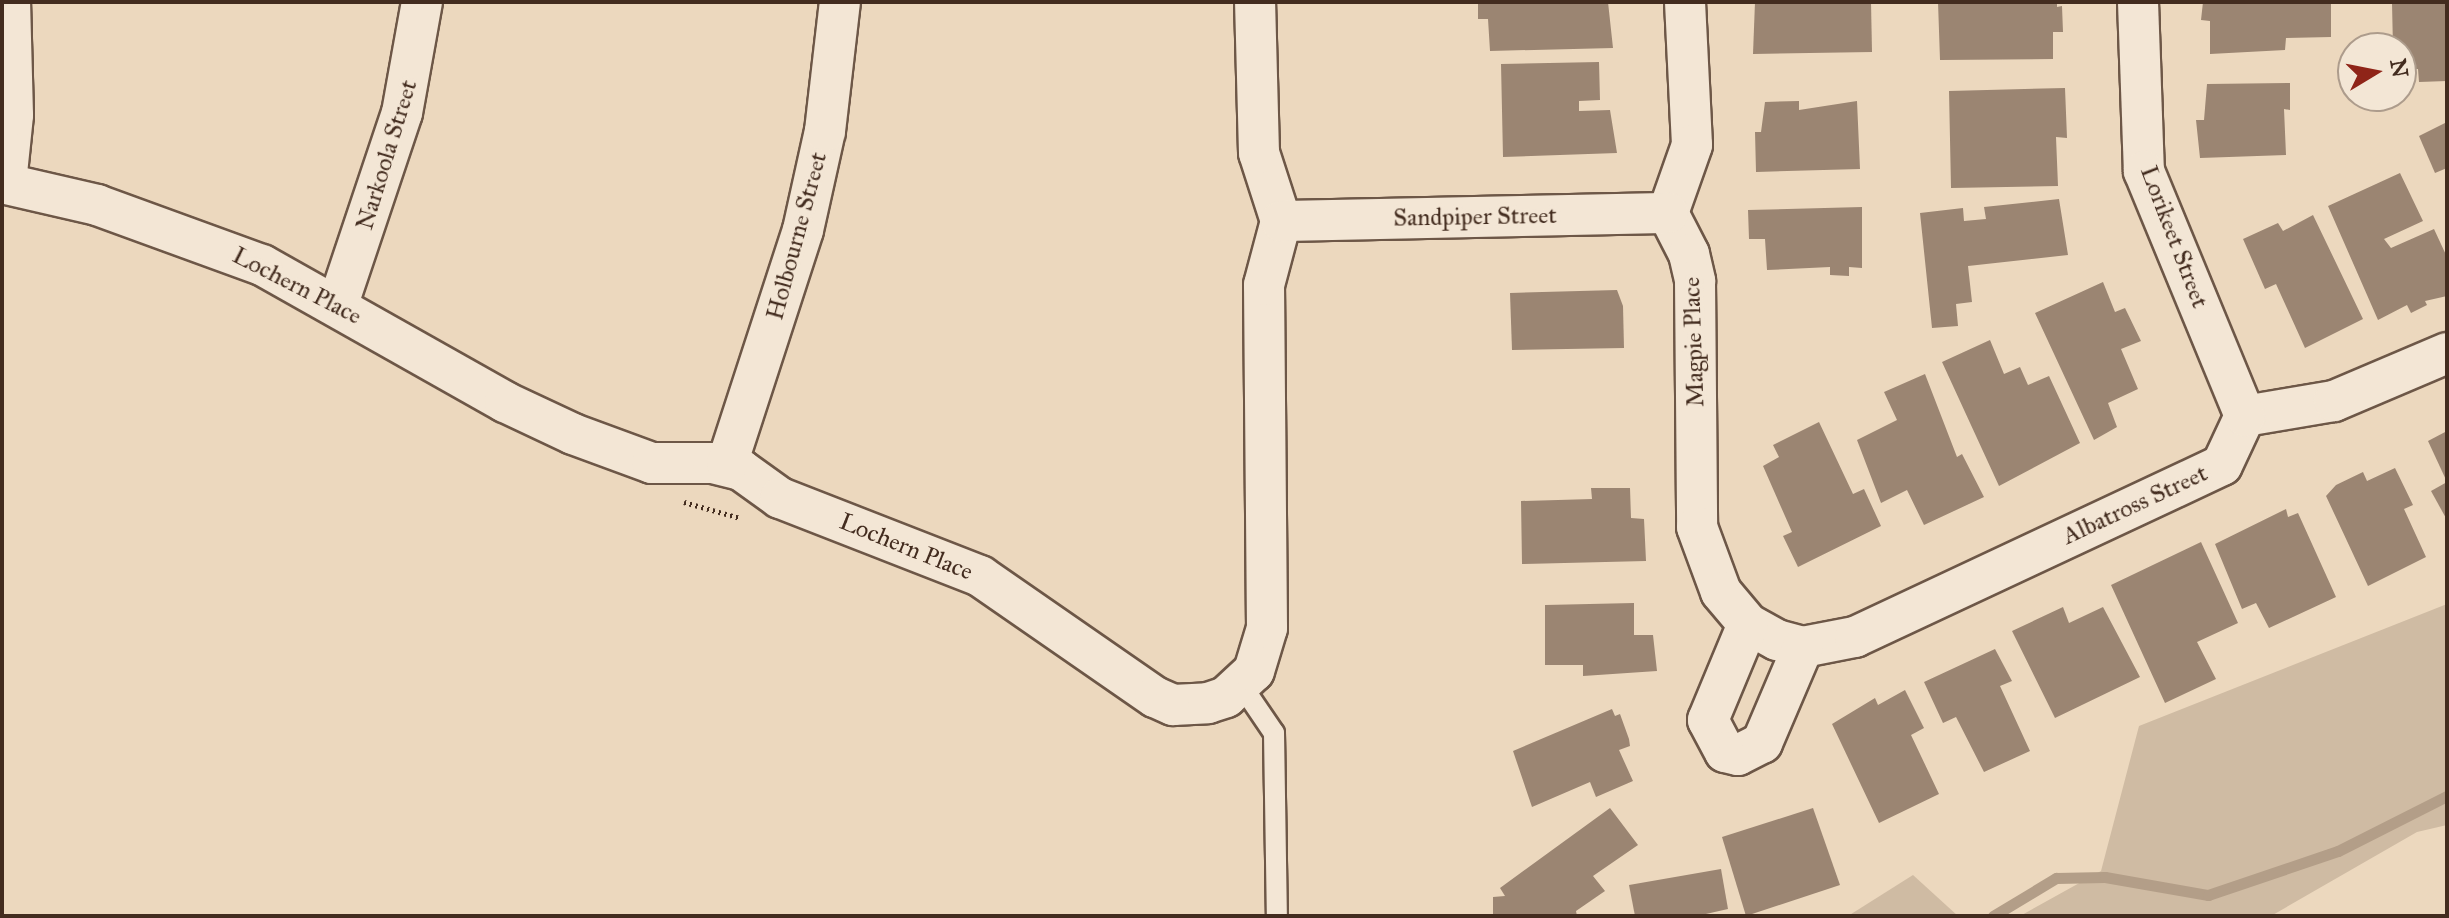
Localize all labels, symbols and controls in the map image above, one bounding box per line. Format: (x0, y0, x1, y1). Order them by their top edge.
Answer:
north arrow (2337, 32, 2417, 112)
text: N (2384, 57, 2414, 80)
street label: Narkoola Street (350, 76, 424, 234)
street label: Holbourne Street (761, 149, 833, 323)
street label: Lorikeet Street (2134, 162, 2214, 312)
street label: Sandpiper Street (1393, 201, 1557, 233)
street label: Lochern Place (228, 241, 366, 331)
street label: Magpie Place (1677, 276, 1711, 408)
street label: Albatross Street (2058, 459, 2212, 551)
street label: Lochern Place (835, 507, 977, 587)

